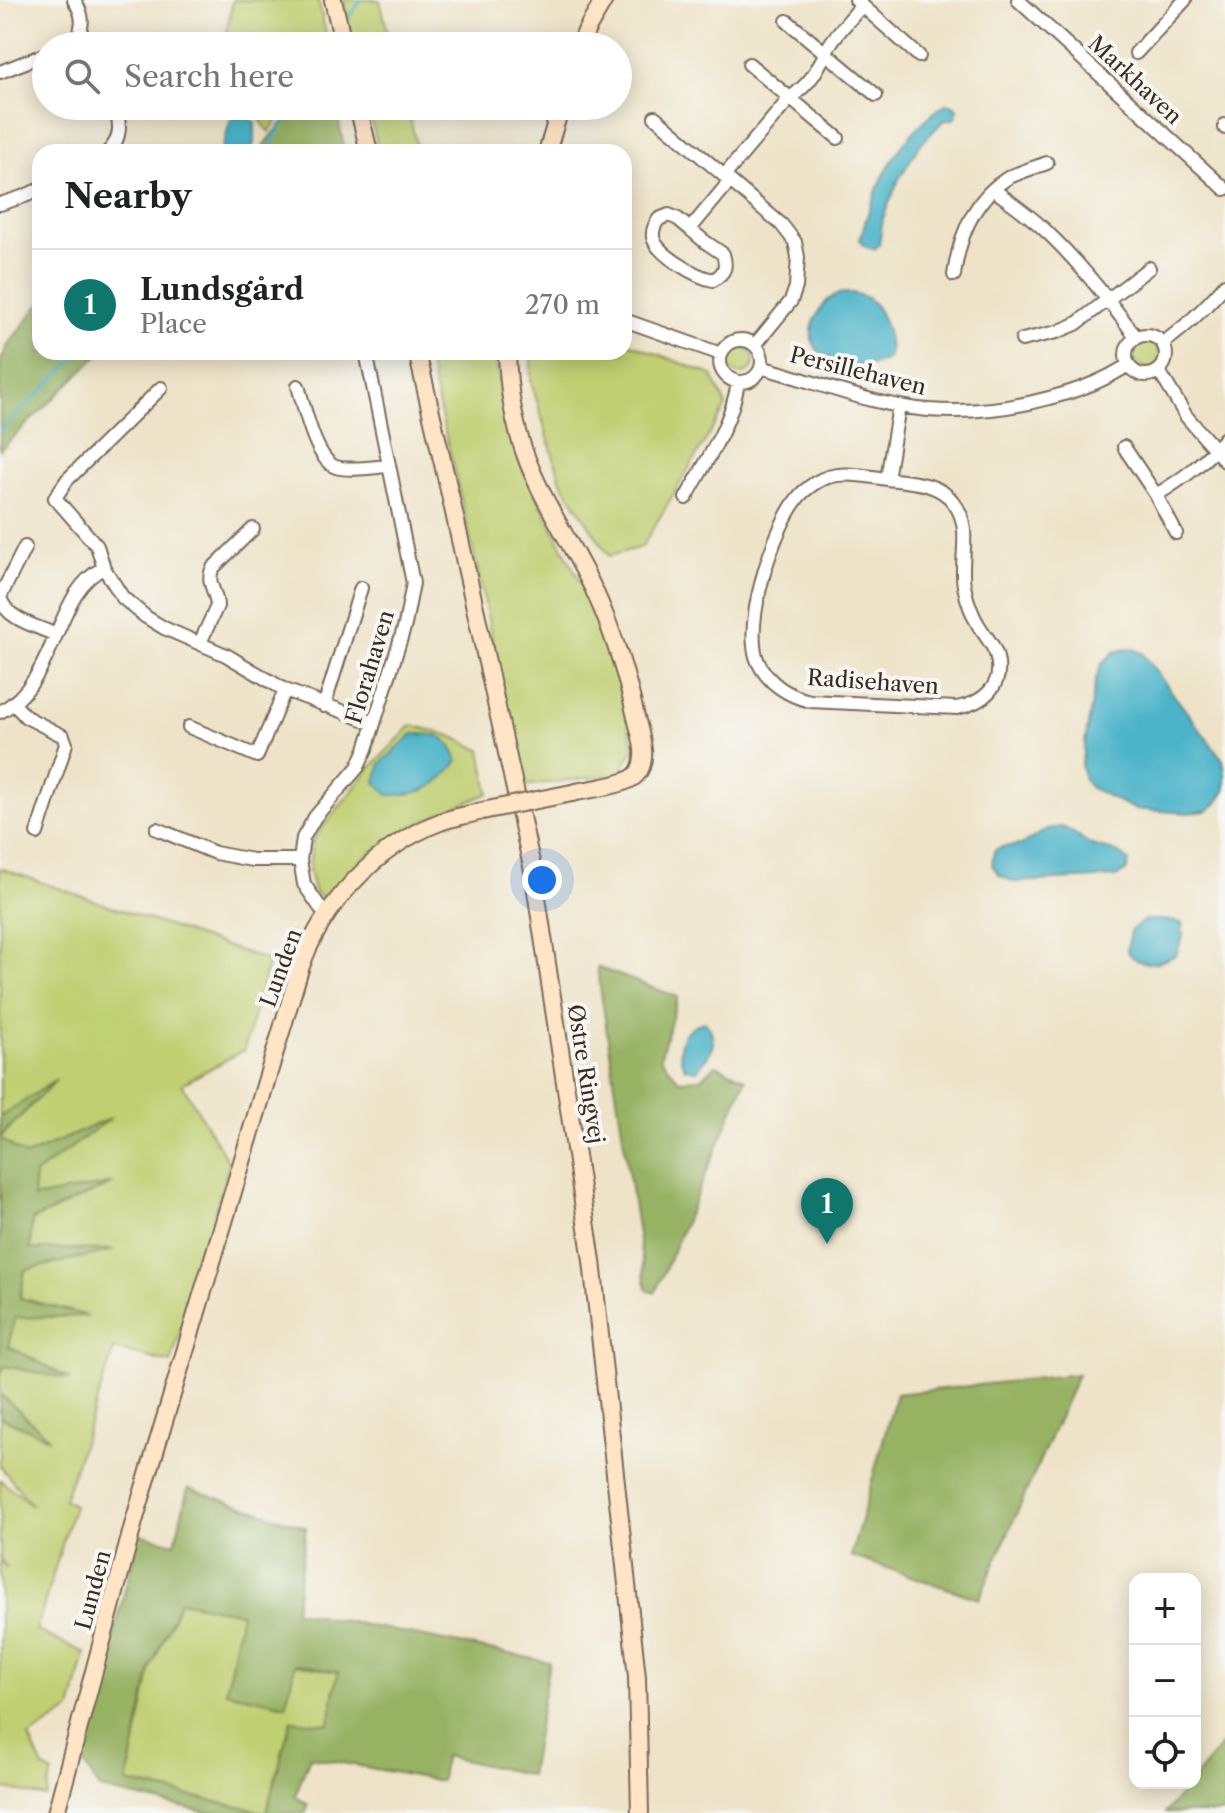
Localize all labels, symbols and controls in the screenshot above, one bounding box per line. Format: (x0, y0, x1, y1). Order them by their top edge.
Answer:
street label: Markhaven (1083, 30, 1187, 130)
search box (32, 32, 632, 120)
icon: search (60, 54, 104, 98)
text: Search here (124, 58, 294, 95)
text: Nearby (64, 175, 192, 217)
text: Lundsgård (140, 271, 304, 308)
text: 1 (84, 289, 96, 321)
text: 270 m (525, 289, 600, 321)
text: Place (140, 308, 207, 340)
street label: Persillehaven (787, 341, 929, 401)
street label: Florahaven (340, 607, 400, 727)
street label: Radisehaven (806, 664, 940, 700)
your location (522, 860, 562, 900)
street label: Lunden (254, 925, 308, 1011)
street label: Østre Ringvej (562, 1002, 610, 1146)
pin: 1 (801, 1178, 853, 1244)
street label: Lunden (69, 1547, 117, 1633)
map controls (1129, 1573, 1201, 1789)
button: + (1129, 1573, 1201, 1645)
button: − (1129, 1645, 1201, 1717)
button: locate (1129, 1717, 1201, 1789)

